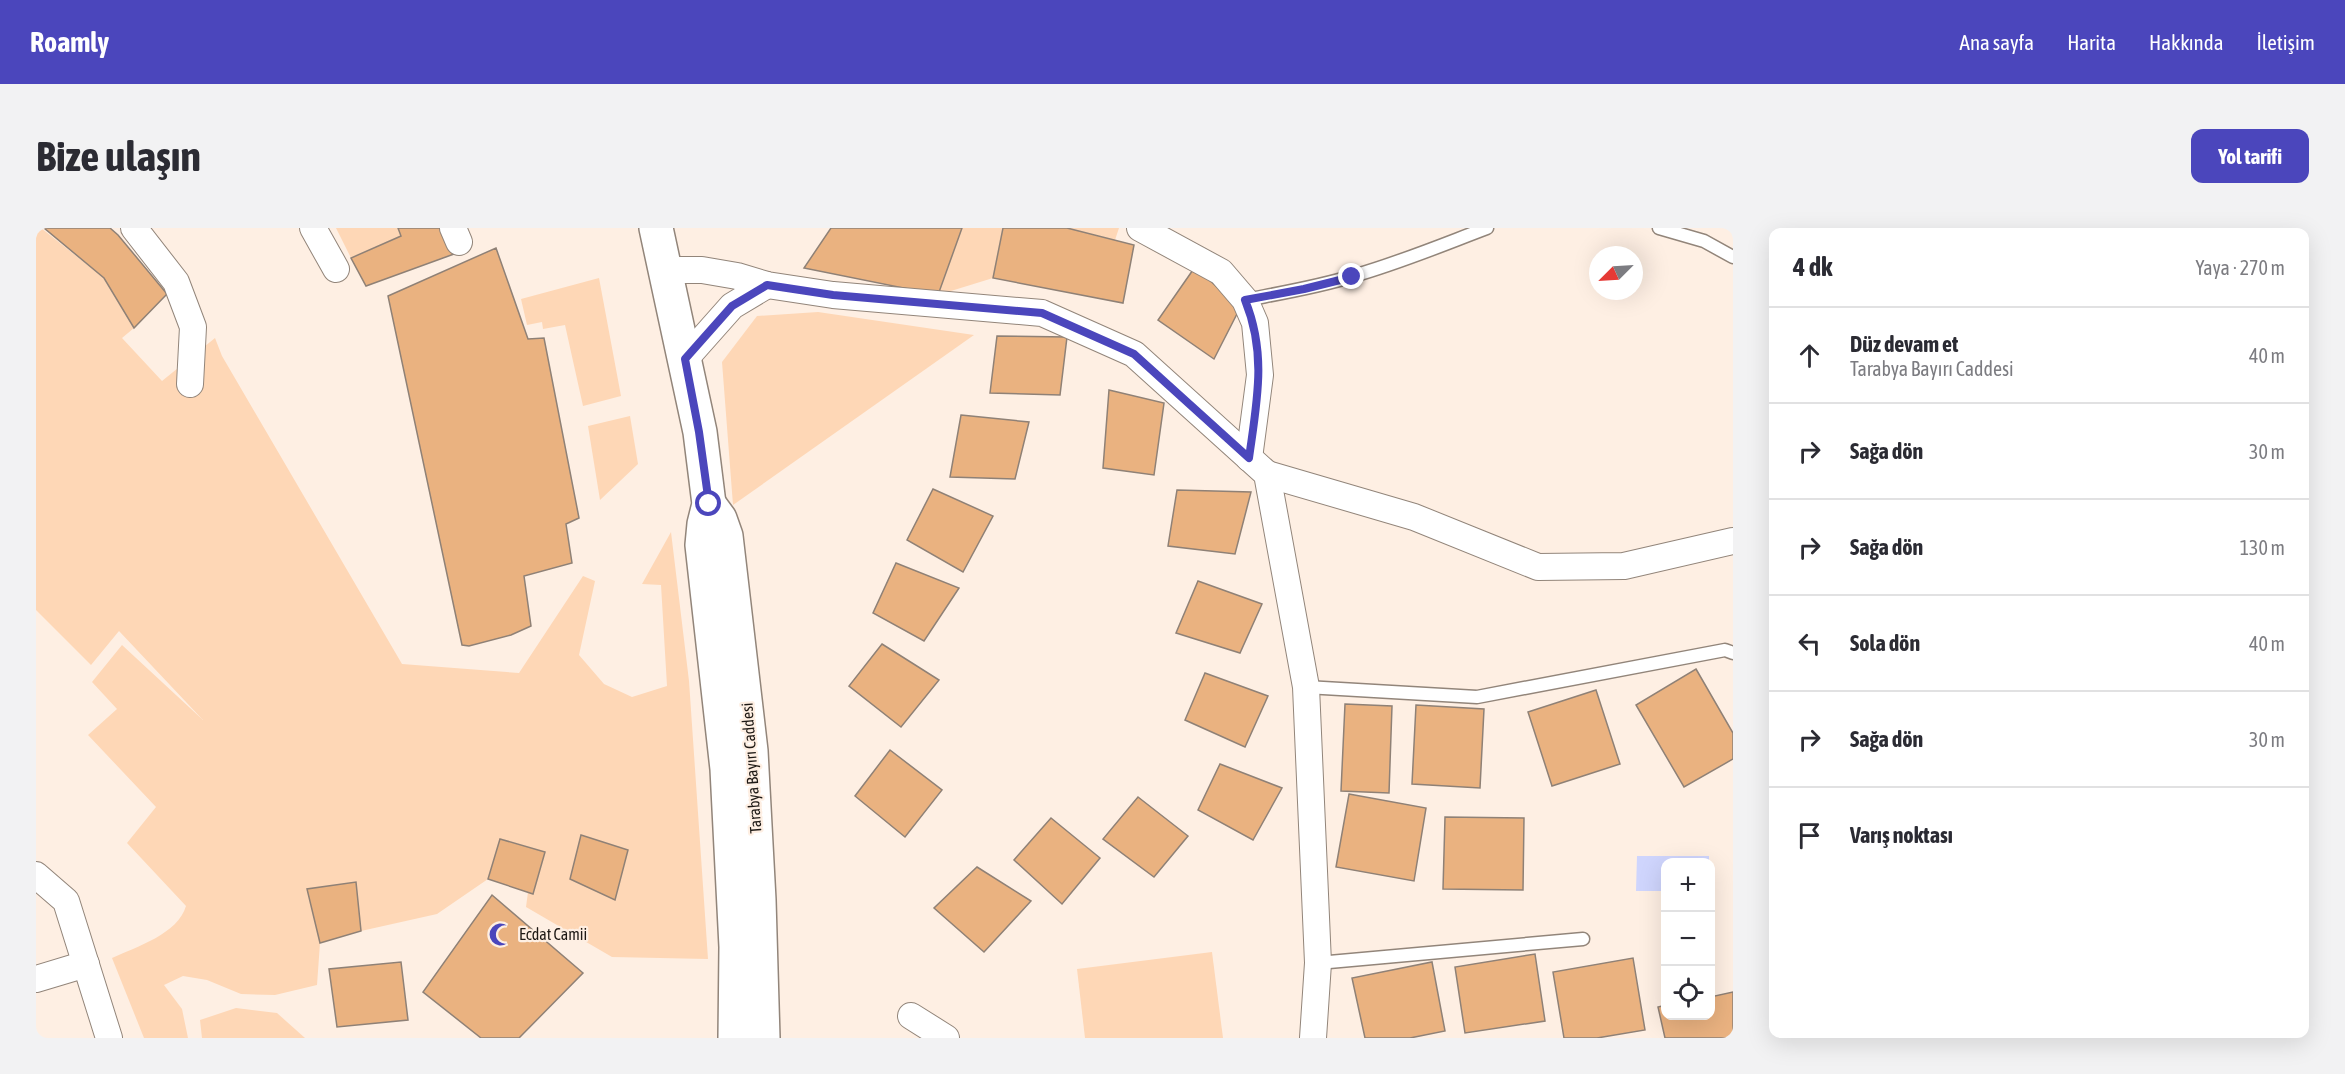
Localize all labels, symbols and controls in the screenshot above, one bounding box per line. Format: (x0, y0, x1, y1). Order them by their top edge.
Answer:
text: Roamly (30, 26, 109, 58)
text: Ana sayfa (1960, 30, 2034, 54)
text: Harita (2067, 30, 2116, 54)
text: Hakkında (2149, 30, 2224, 54)
text: İletişim (2257, 30, 2315, 54)
button: Yol tarifi (2191, 129, 2309, 183)
text: Bize ulaşın (36, 132, 201, 180)
north arrow (1589, 246, 1643, 300)
text: 4 dk (1793, 252, 1833, 282)
text: Yaya · 270 m (2196, 256, 2285, 279)
route end (1338, 263, 1364, 289)
text: Düz devam et (1850, 331, 1958, 357)
icon: ahead (1793, 339, 1826, 372)
text: 40 m (2249, 344, 2285, 367)
text: Tarabya Bayırı Caddesi (1850, 357, 2014, 380)
icon: right (1793, 435, 1826, 468)
text: Sağa dön (1850, 438, 1923, 464)
text: 30 m (2249, 440, 2285, 463)
route start (695, 490, 721, 516)
icon: right (1793, 531, 1826, 564)
text: Sağa dön (1850, 534, 1923, 560)
text: 130 m (2240, 536, 2285, 559)
icon: left (1793, 627, 1826, 660)
text: Sola dön (1850, 630, 1920, 656)
text: 40 m (2249, 632, 2285, 655)
street label: Tarabya Bayırı Caddesi (737, 702, 766, 834)
icon: right (1793, 723, 1826, 756)
text: Sağa dön (1850, 726, 1923, 752)
text: 30 m (2249, 728, 2285, 751)
icon: arrive (1793, 819, 1826, 852)
text: Varış noktası (1850, 822, 1953, 848)
map controls (1661, 858, 1715, 1020)
button: + (1661, 858, 1715, 912)
button: − (1661, 912, 1715, 966)
mosque icon: Ecdat Camii (488, 921, 514, 947)
place label: Ecdat Camii (519, 925, 587, 943)
button: locate (1661, 966, 1715, 1020)

